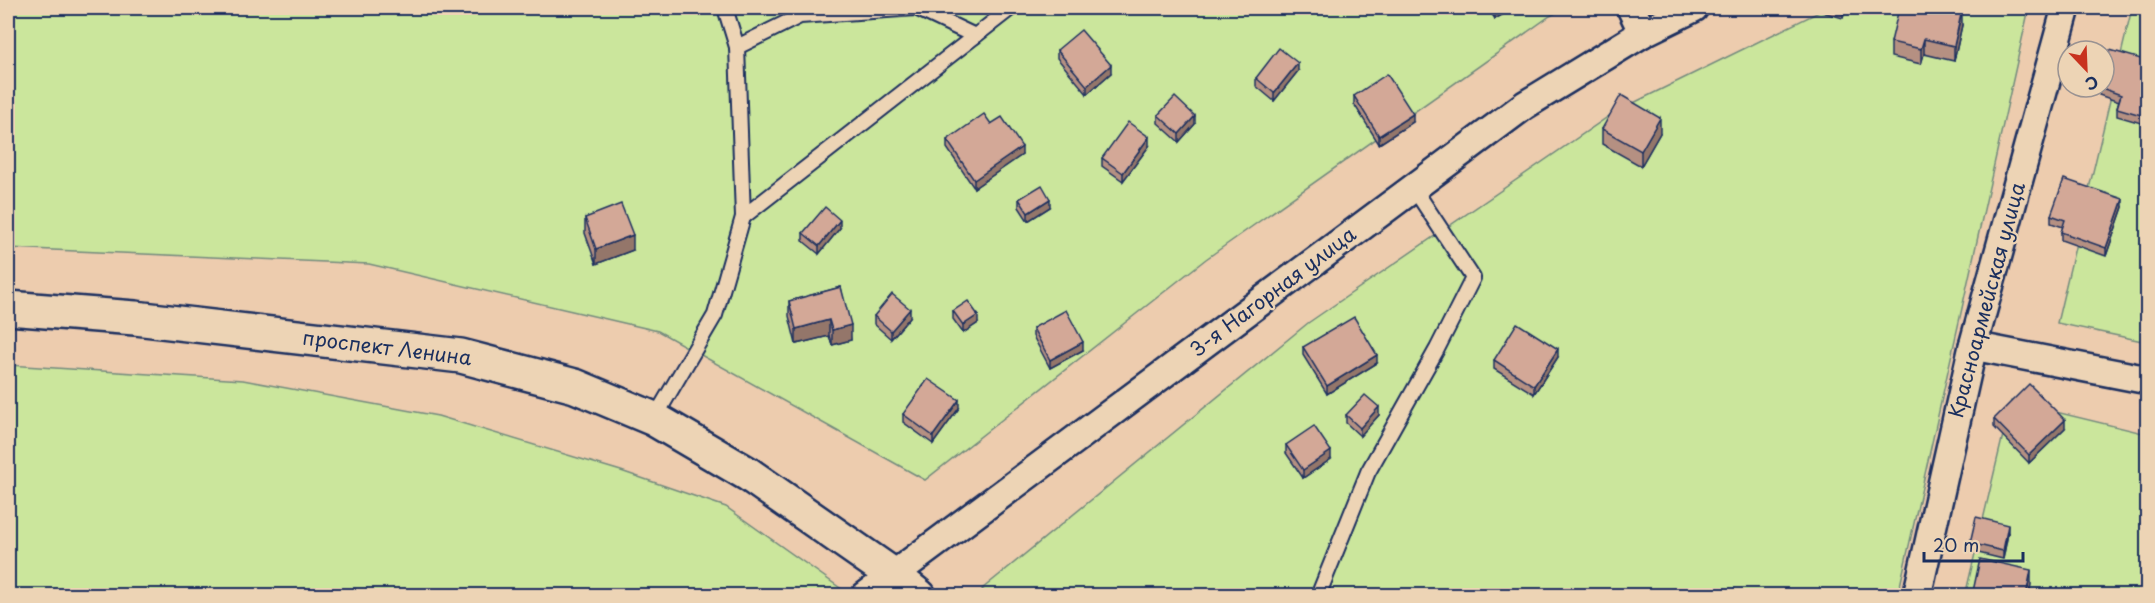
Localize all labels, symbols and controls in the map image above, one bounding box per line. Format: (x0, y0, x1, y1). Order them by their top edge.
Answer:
north arrow (2056, 39, 2116, 99)
text: С (2082, 70, 2102, 97)
street label: Красноармейская улица (1940, 178, 2032, 421)
street label: 3-я Нагорная улица (1183, 219, 1362, 364)
street label: проспект Ленина (301, 322, 474, 372)
scale bar (1924, 525, 2023, 563)
text: 20 m (1933, 531, 1979, 558)

